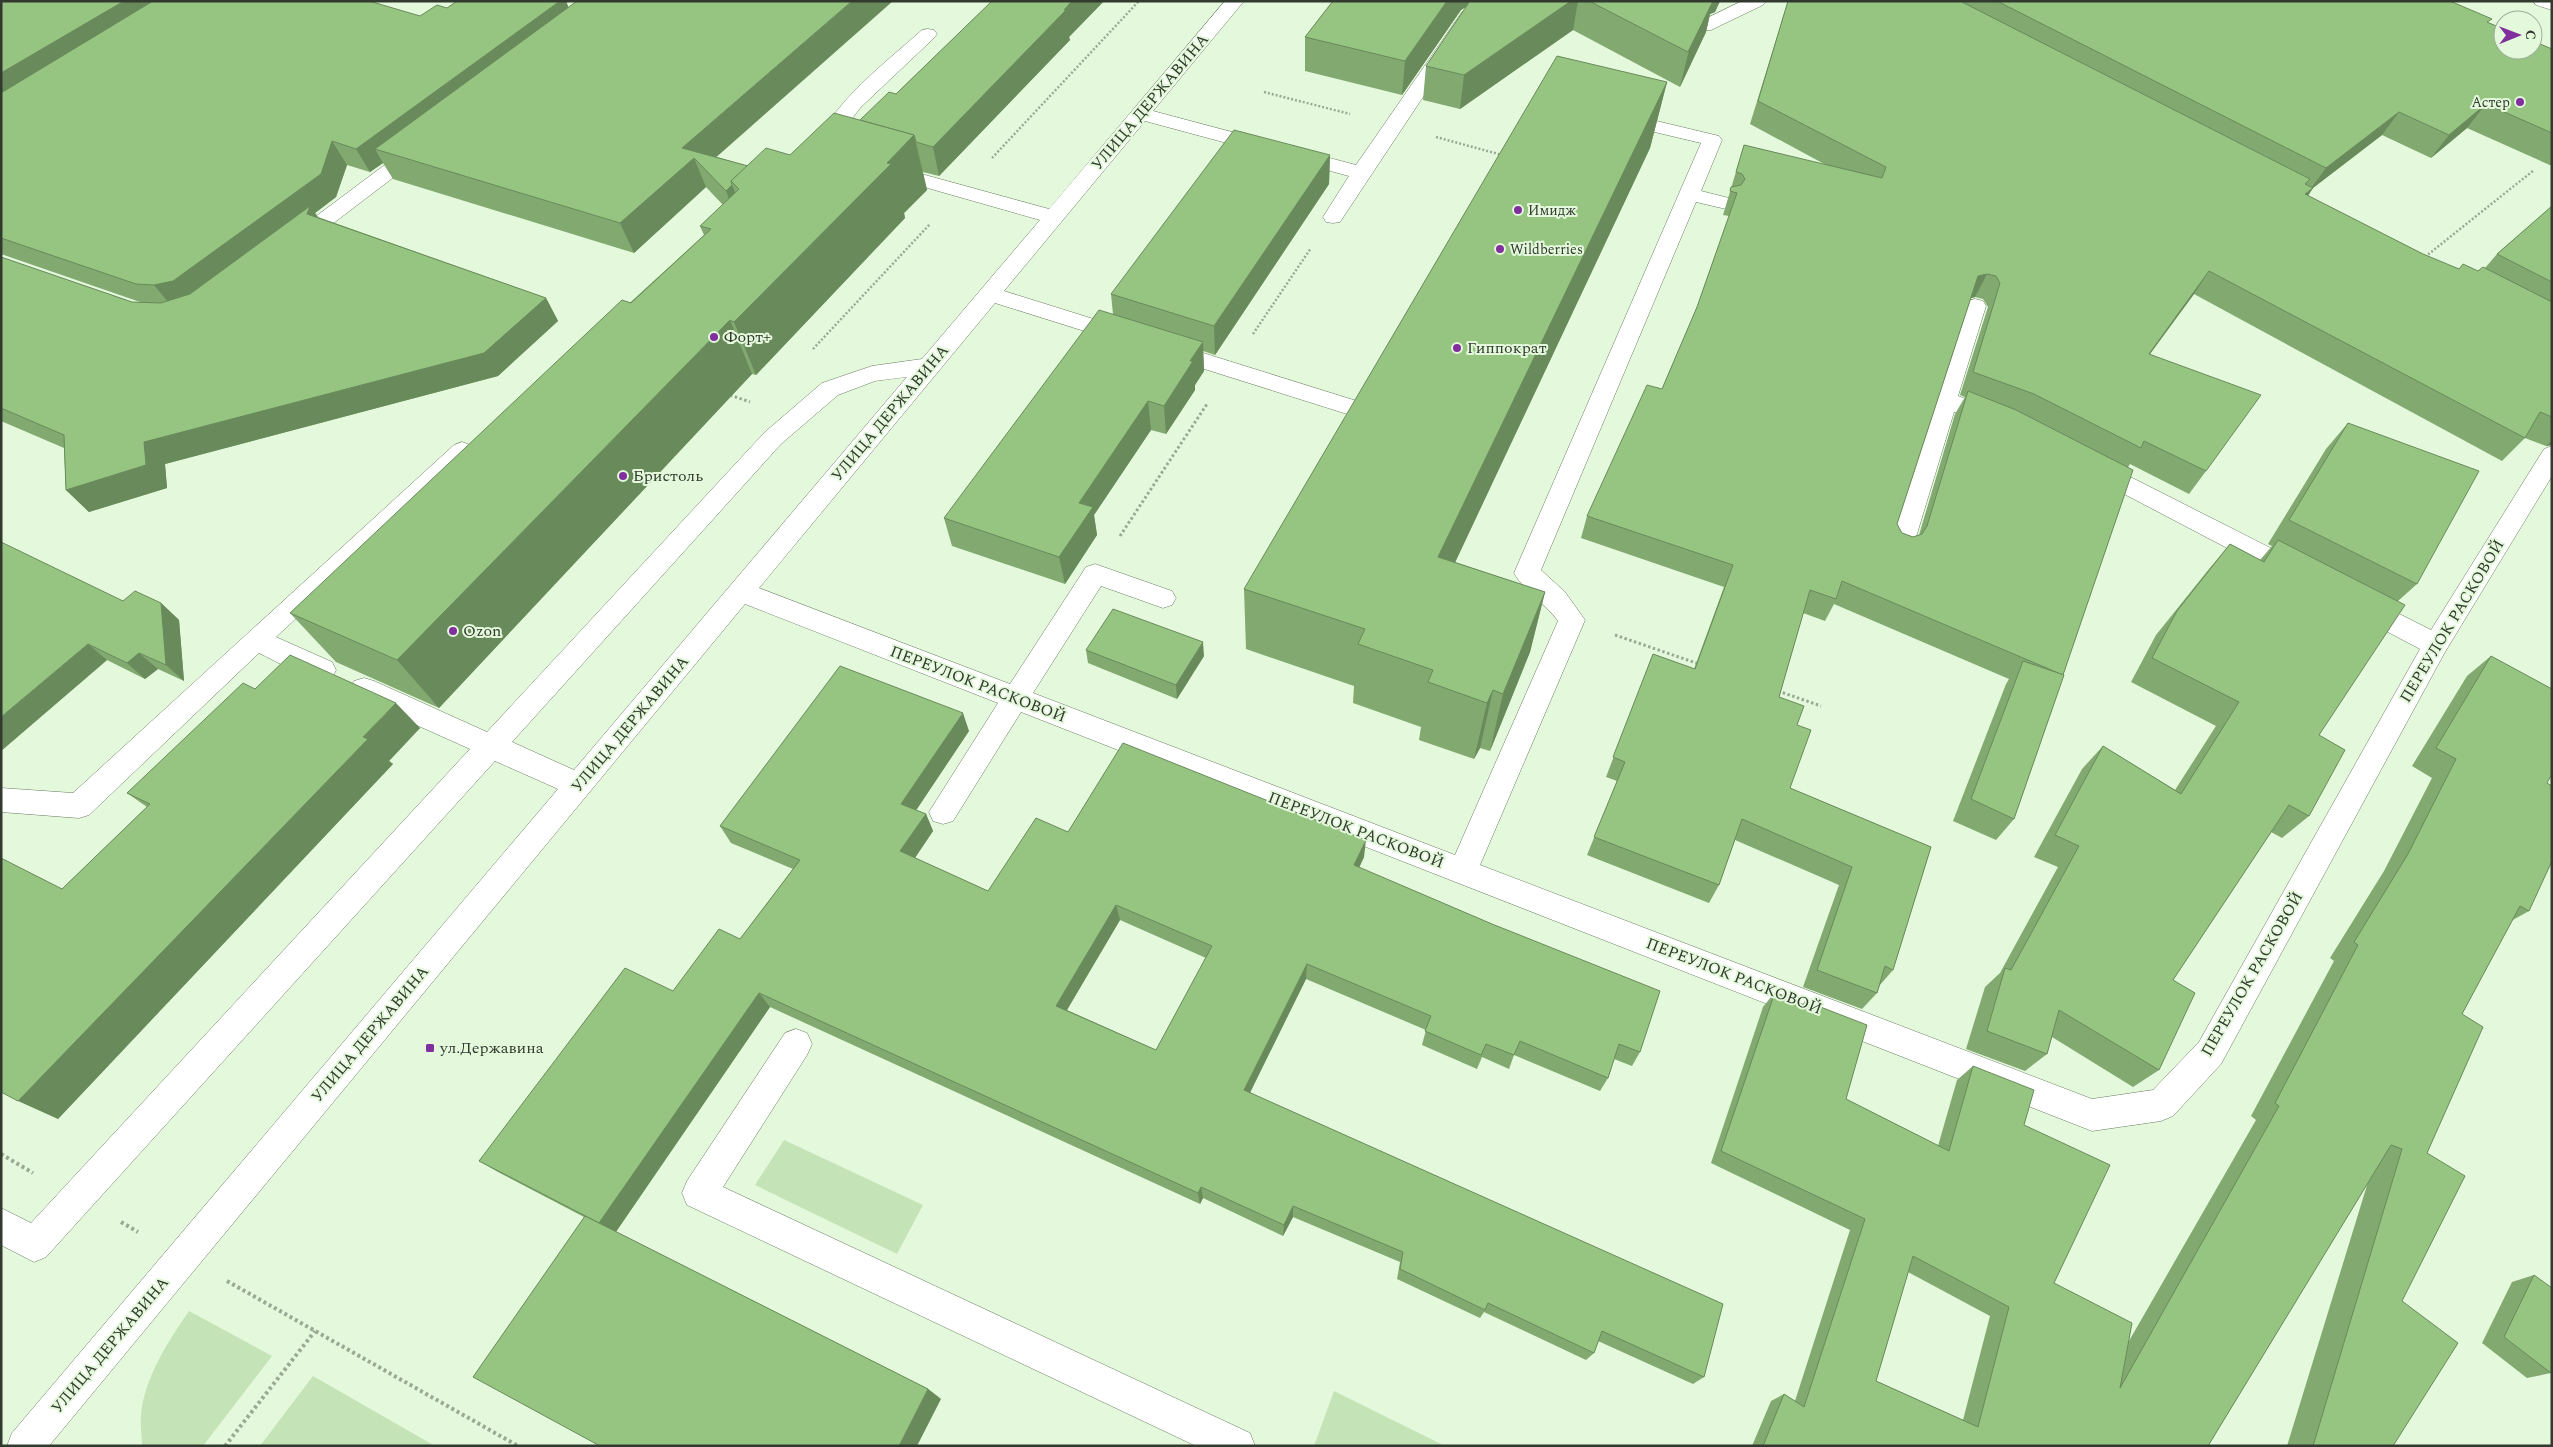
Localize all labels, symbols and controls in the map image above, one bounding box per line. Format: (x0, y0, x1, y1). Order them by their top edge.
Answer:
north arrow (2493, 10, 2543, 60)
street label: УЛИЦА ДЕРЖАВИНА (1085, 28, 1215, 176)
text: С (2520, 30, 2541, 40)
place label: Астер (2471, 92, 2510, 113)
marker: Астер (2514, 96, 2526, 108)
place label: Имидж (1528, 200, 1576, 221)
marker: Имидж (1512, 204, 1524, 216)
place label: Wildberries (1510, 239, 1583, 260)
marker: Wildberries (1494, 243, 1506, 255)
place label: Форт+ (724, 325, 771, 349)
marker: Форт+ (708, 331, 720, 343)
place label: Гиппократ (1467, 336, 1547, 360)
street label: УЛИЦА ДЕРЖАВИНА (825, 339, 955, 487)
marker: Гиппократ (1451, 342, 1463, 354)
place label: Бристоль (633, 464, 703, 488)
marker: Бристоль (617, 470, 629, 482)
street label: ПЕРЕУЛОК РАСКОВОЙ (2394, 535, 2510, 707)
place label: Ozon (463, 619, 501, 643)
marker: Ozon (447, 625, 459, 637)
street label: ПЕРЕУЛОК РАСКОВОЙ (887, 639, 1069, 729)
street label: УЛИЦА ДЕРЖАВИНА (565, 650, 695, 798)
street label: ПЕРЕУЛОК РАСКОВОЙ (1265, 785, 1447, 875)
street label: ПЕРЕУЛОК РАСКОВОЙ (2195, 887, 2309, 1061)
street label: ПЕРЕУЛОК РАСКОВОЙ (1643, 931, 1825, 1021)
street label: УЛИЦА ДЕРЖАВИНА (305, 960, 435, 1108)
place label: ул.Державина (439, 1036, 544, 1060)
marker: ул.Державина (424, 1042, 436, 1054)
street label: УЛИЦА ДЕРЖАВИНА (45, 1271, 175, 1419)

